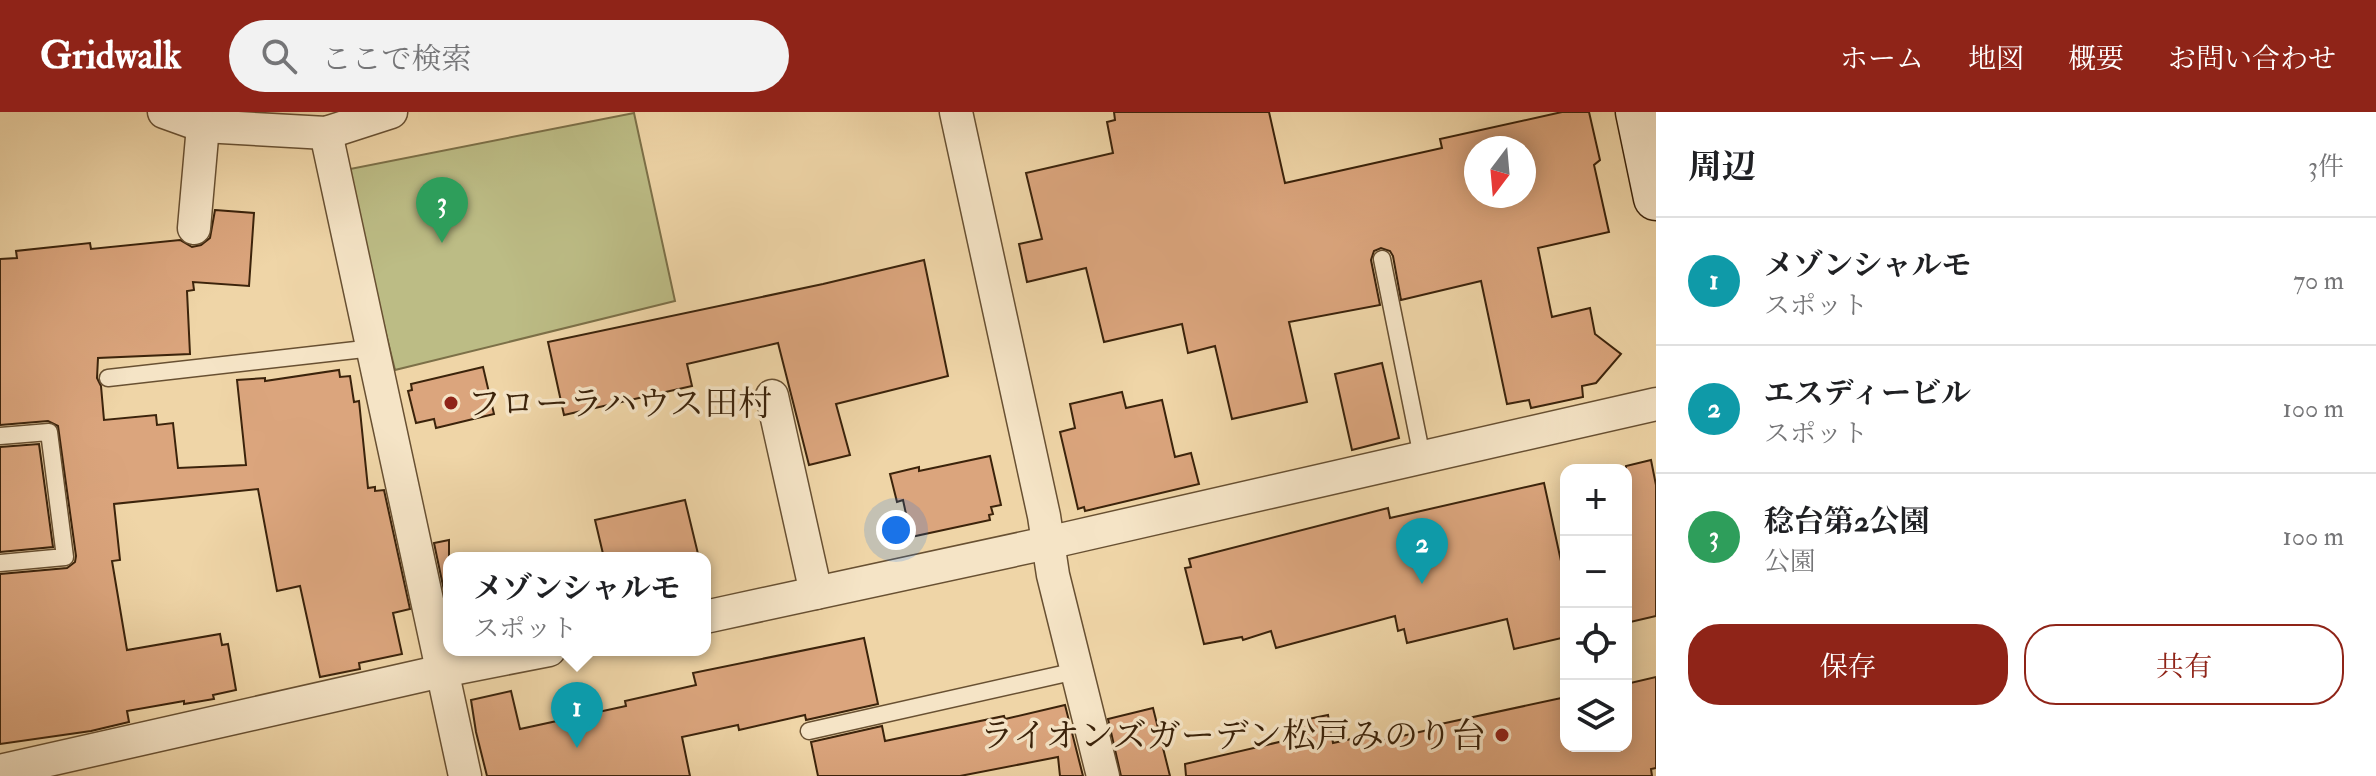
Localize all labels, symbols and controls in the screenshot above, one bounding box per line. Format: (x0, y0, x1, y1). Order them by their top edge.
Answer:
search box (229, 20, 789, 92)
text: Gridwalk (40, 32, 181, 80)
icon: search (257, 34, 301, 78)
text: ここで検索 (321, 41, 471, 78)
text: ホーム (1840, 42, 1924, 77)
text: 地図 (1968, 42, 2024, 77)
text: 概要 (2068, 42, 2124, 77)
text: お問い合わせ (2168, 42, 2336, 77)
north arrow (1464, 136, 1536, 208)
text: 周辺 (1688, 146, 1756, 189)
text: 3件 (2308, 151, 2344, 183)
pin: 3 (416, 177, 468, 243)
text: メゾンシャルモ (1764, 247, 1972, 284)
text: 1 (1709, 265, 1719, 297)
text: 70 m (2293, 265, 2344, 297)
text: スポット (1764, 290, 1868, 322)
text: エスディービル (1764, 375, 1971, 412)
place label: フローラハウス田村 (467, 383, 772, 426)
text: 2 (1707, 393, 1721, 425)
text: 100 m (2283, 393, 2344, 425)
marker: フローラハウス田村 (442, 394, 460, 412)
text: スポット (1764, 418, 1868, 450)
map controls (1560, 464, 1632, 752)
button: + (1560, 464, 1632, 536)
text: 稔台第2公園 (1764, 503, 1929, 540)
your location (876, 510, 916, 550)
pin: 2 (1396, 518, 1448, 584)
text: 3 (1709, 521, 1719, 553)
text: 100 m (2283, 521, 2344, 553)
button: − (1560, 536, 1632, 608)
text: 公園 (1764, 546, 1816, 578)
popup (443, 552, 711, 656)
text: メゾンシャルモ (473, 570, 681, 607)
button: locate (1560, 608, 1632, 680)
text: スポット (473, 613, 577, 645)
button: 保存 (1688, 624, 2008, 705)
button: 共有 (2024, 624, 2344, 705)
button: layers (1560, 680, 1632, 752)
pin: 1 (551, 682, 603, 748)
place label: ライオンズガーデン松戸みのり台 (980, 715, 1486, 758)
marker: ライオンズガーデン松戸みのり台 (1493, 726, 1511, 744)

